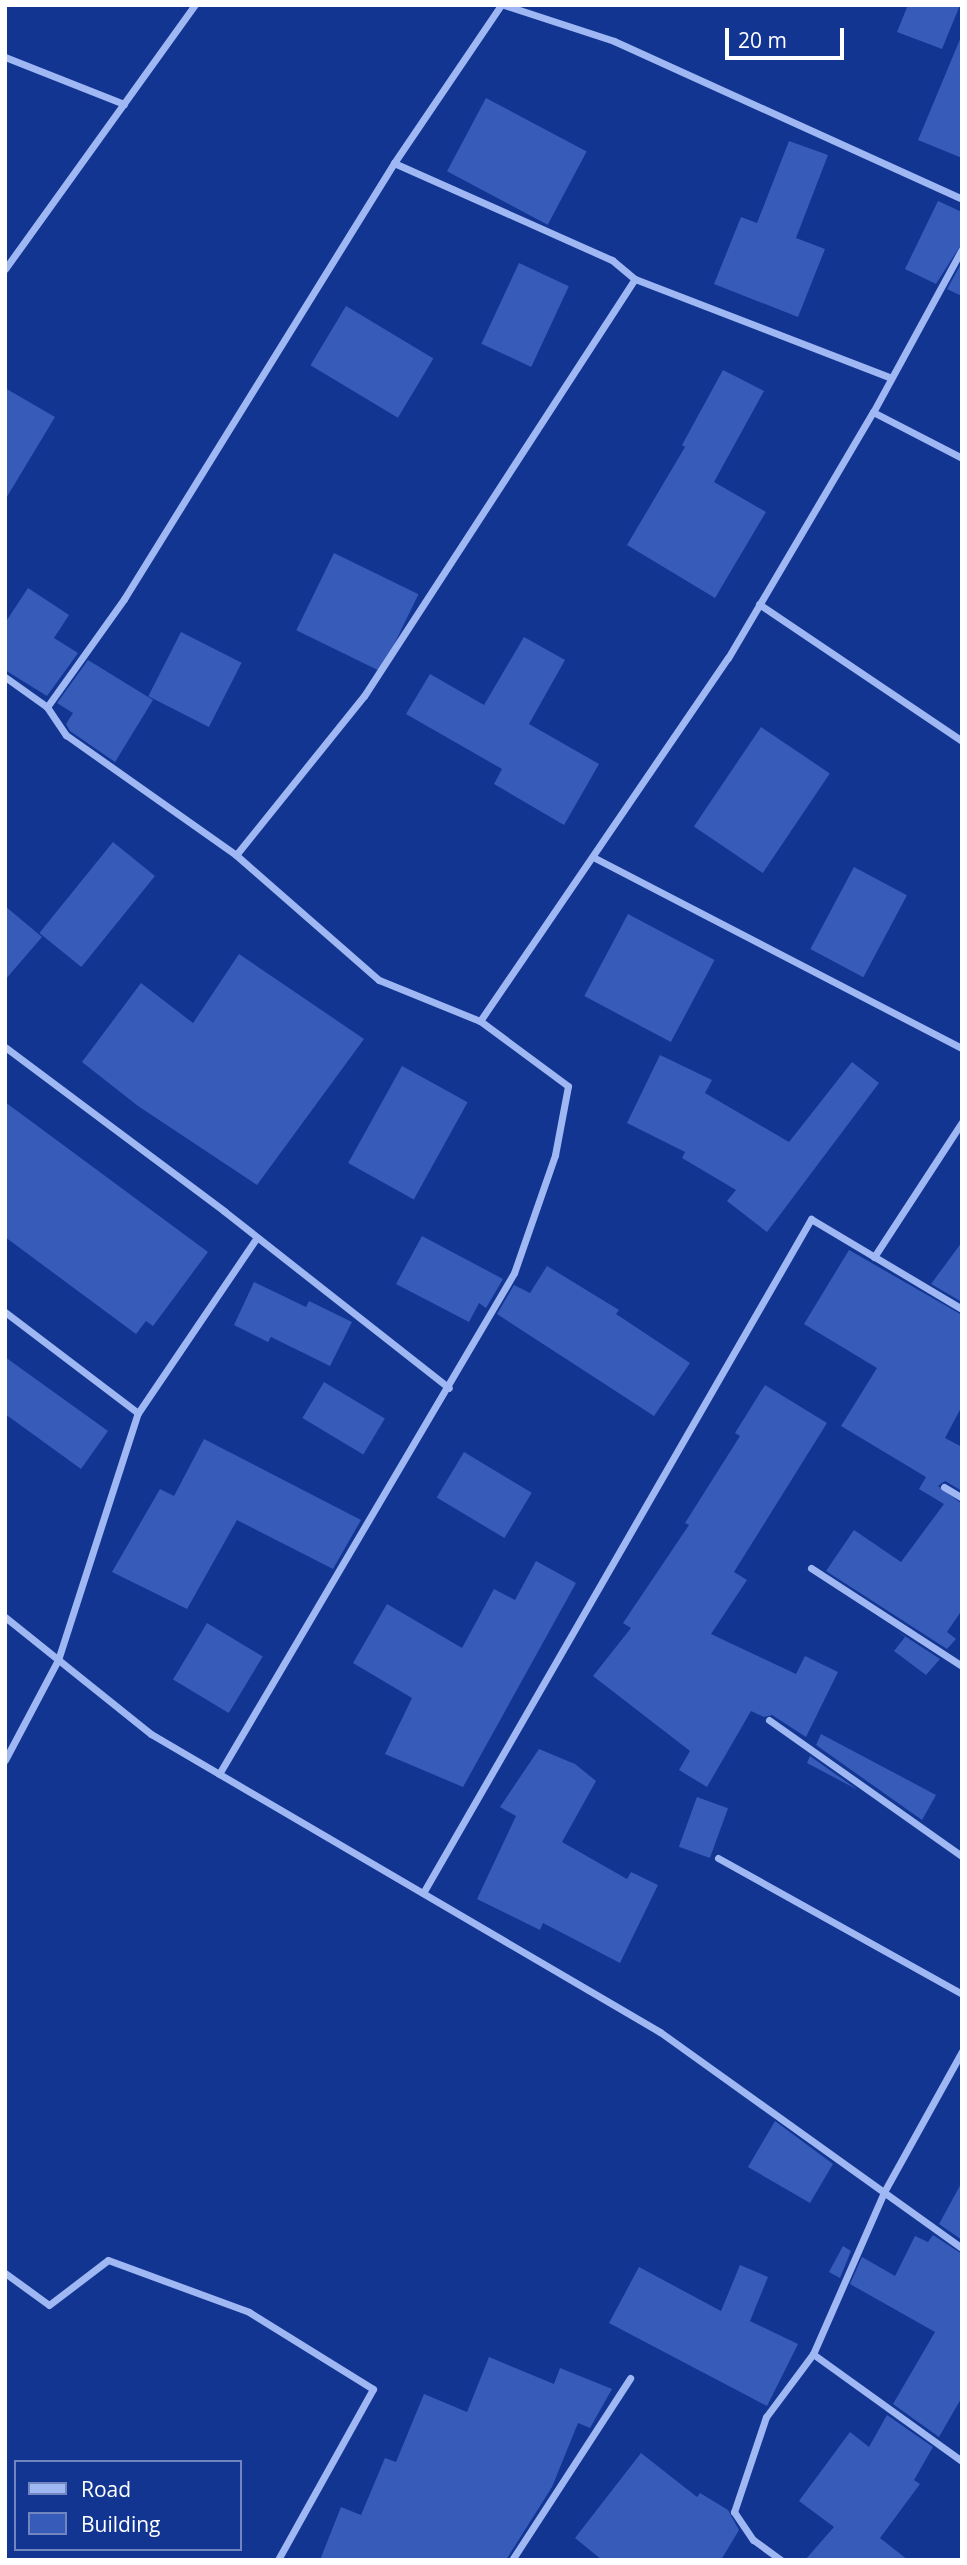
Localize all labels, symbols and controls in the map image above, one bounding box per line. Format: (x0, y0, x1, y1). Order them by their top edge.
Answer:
scale bar (729, 14, 848, 58)
text: 20 m (738, 26, 787, 54)
legend (14, 2460, 242, 2551)
text: Road (81, 2475, 131, 2503)
text: Building (81, 2510, 160, 2538)

